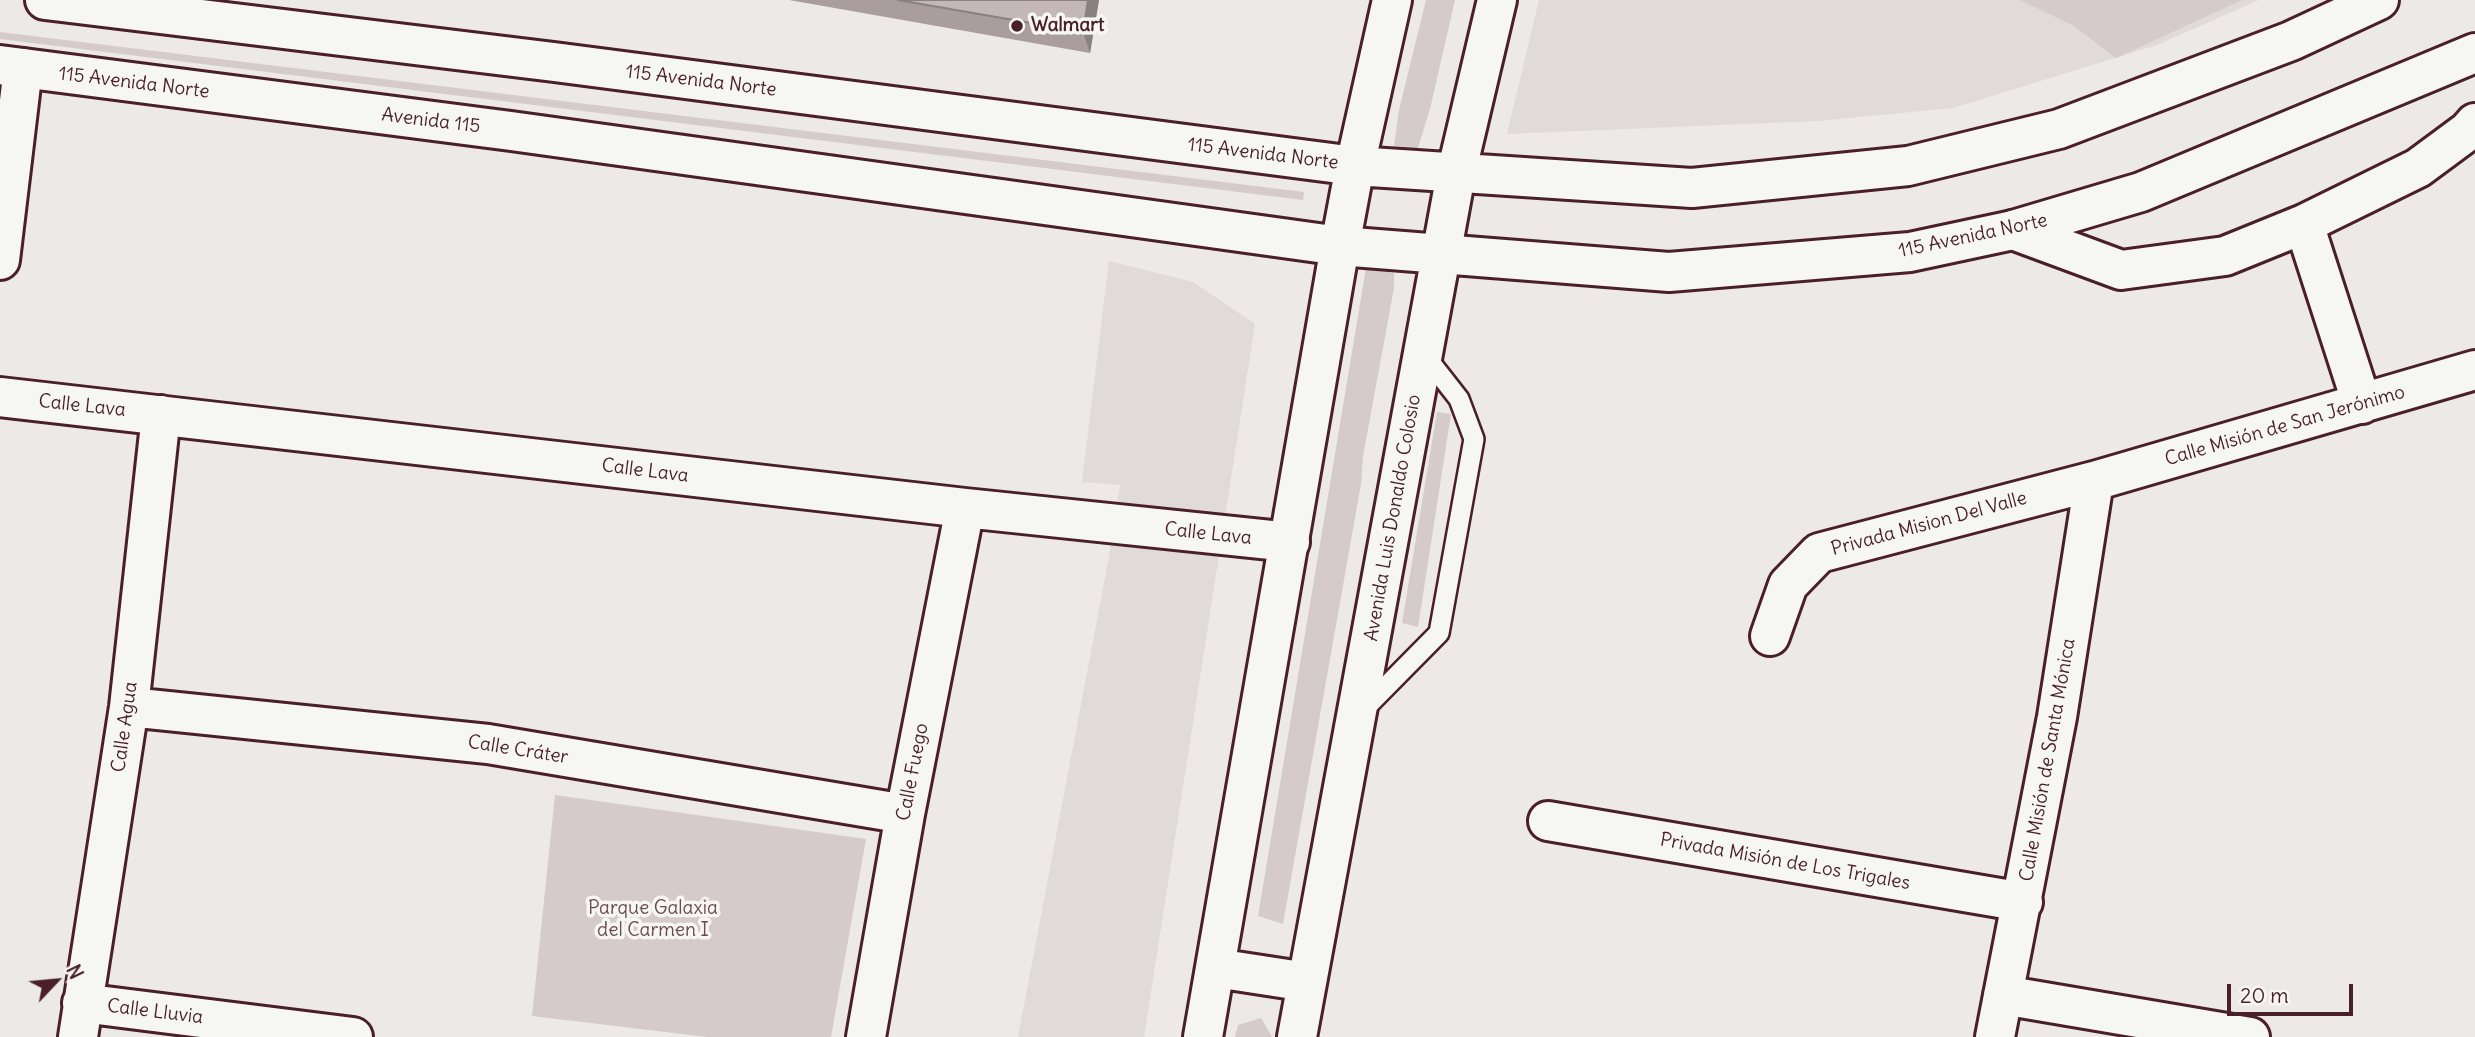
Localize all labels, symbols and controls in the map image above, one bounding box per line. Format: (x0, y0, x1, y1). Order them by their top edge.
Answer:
place label: Walmart (1031, 15, 1104, 37)
marker: Walmart (1009, 18, 1025, 34)
street label: 115 Avenida Norte (624, 60, 778, 102)
street label: 115 Avenida Norte (57, 62, 211, 104)
street label: Avenida 115 (380, 104, 482, 138)
street label: 115 Avenida Norte (1186, 133, 1340, 175)
street label: 115 Avenida Norte (1896, 209, 2050, 263)
street label: Calle Misión de San Jerónimo (2162, 381, 2408, 471)
street label: Calle Lava (37, 390, 127, 422)
street label: Avenida Luis Donaldo Colosio (1360, 393, 1426, 643)
street label: Calle Lava (600, 454, 690, 488)
street label: Privada Mision Del Valle (1829, 487, 2029, 561)
street label: Calle Lava (1163, 518, 1253, 550)
street label: Calle Misión de Santa Mónica (2015, 637, 2081, 883)
street label: Calle Agua (107, 680, 143, 774)
street label: Calle Fuego (892, 721, 934, 823)
street label: Calle Cráter (466, 731, 570, 769)
street label: Privada Misión de Los Trigales (1658, 829, 1912, 895)
park label: Parque Galaxia del Carmen I (588, 898, 718, 942)
north arrow (21, 946, 91, 1016)
text: N (61, 961, 89, 983)
scale bar (2230, 970, 2356, 1014)
text: 20 m (2240, 982, 2289, 1009)
street label: Calle Lluvia (106, 995, 204, 1029)

